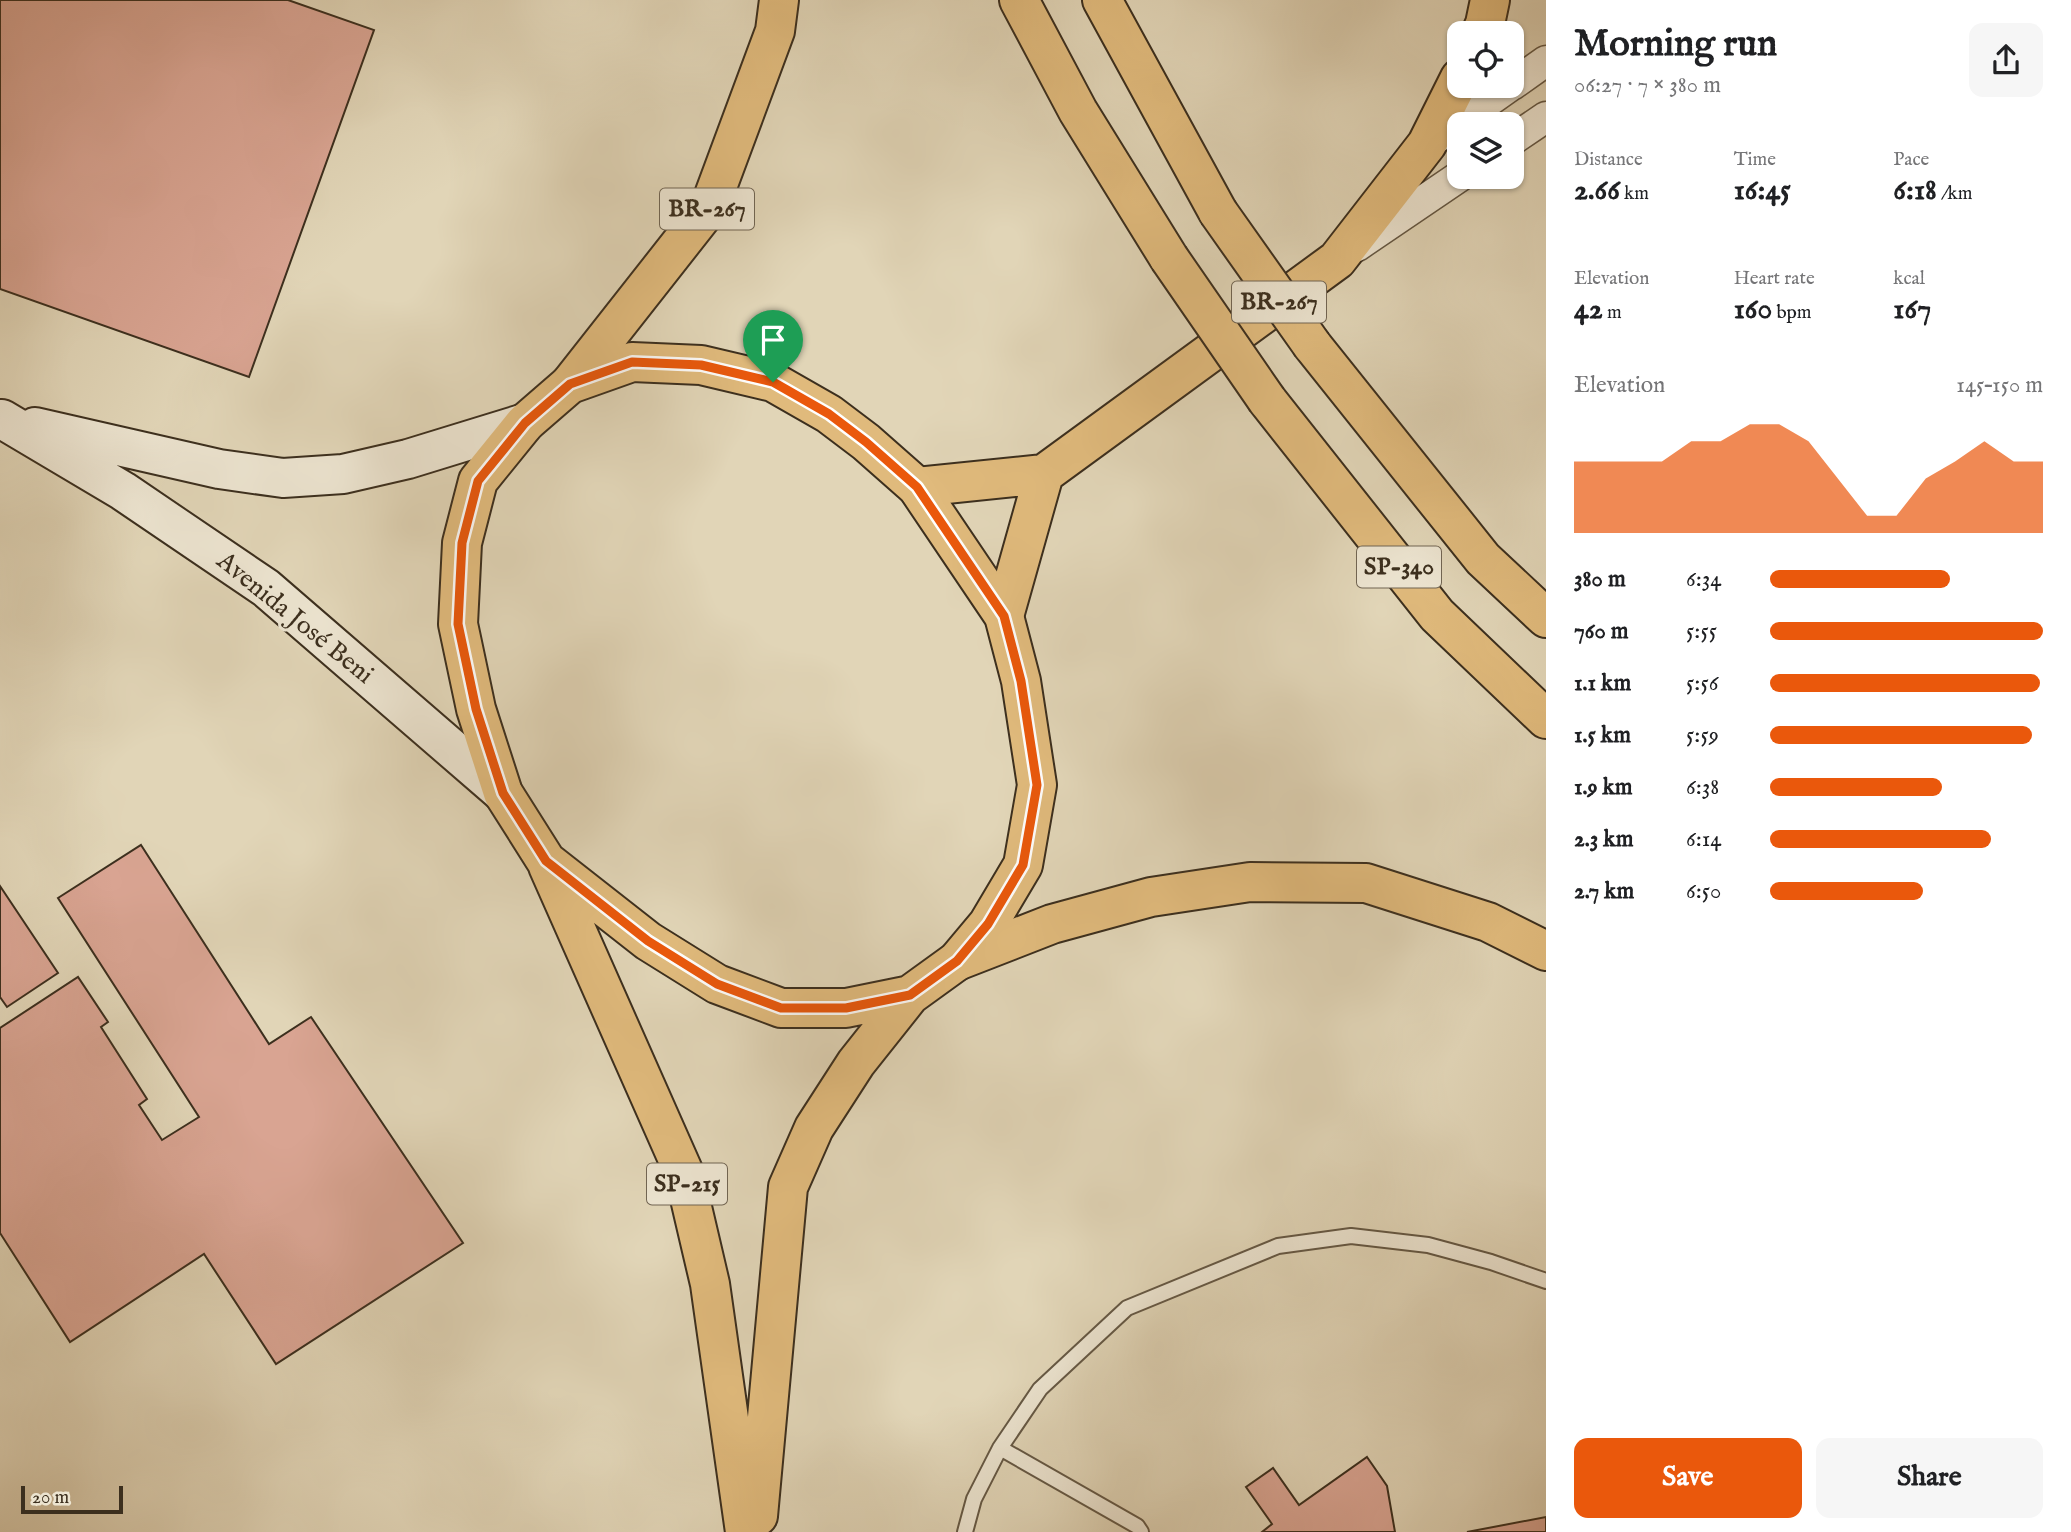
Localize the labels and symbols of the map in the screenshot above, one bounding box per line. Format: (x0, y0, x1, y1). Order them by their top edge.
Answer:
road number: BR-267 (660, 188, 754, 230)
road number: BR-267 (1232, 282, 1326, 323)
pin (743, 310, 803, 382)
street label: Avenida José Beni (209, 544, 380, 691)
road number: SP-340 (1357, 546, 1441, 588)
road number: SP-215 (647, 1164, 727, 1204)
scale bar (21, 1483, 122, 1515)

